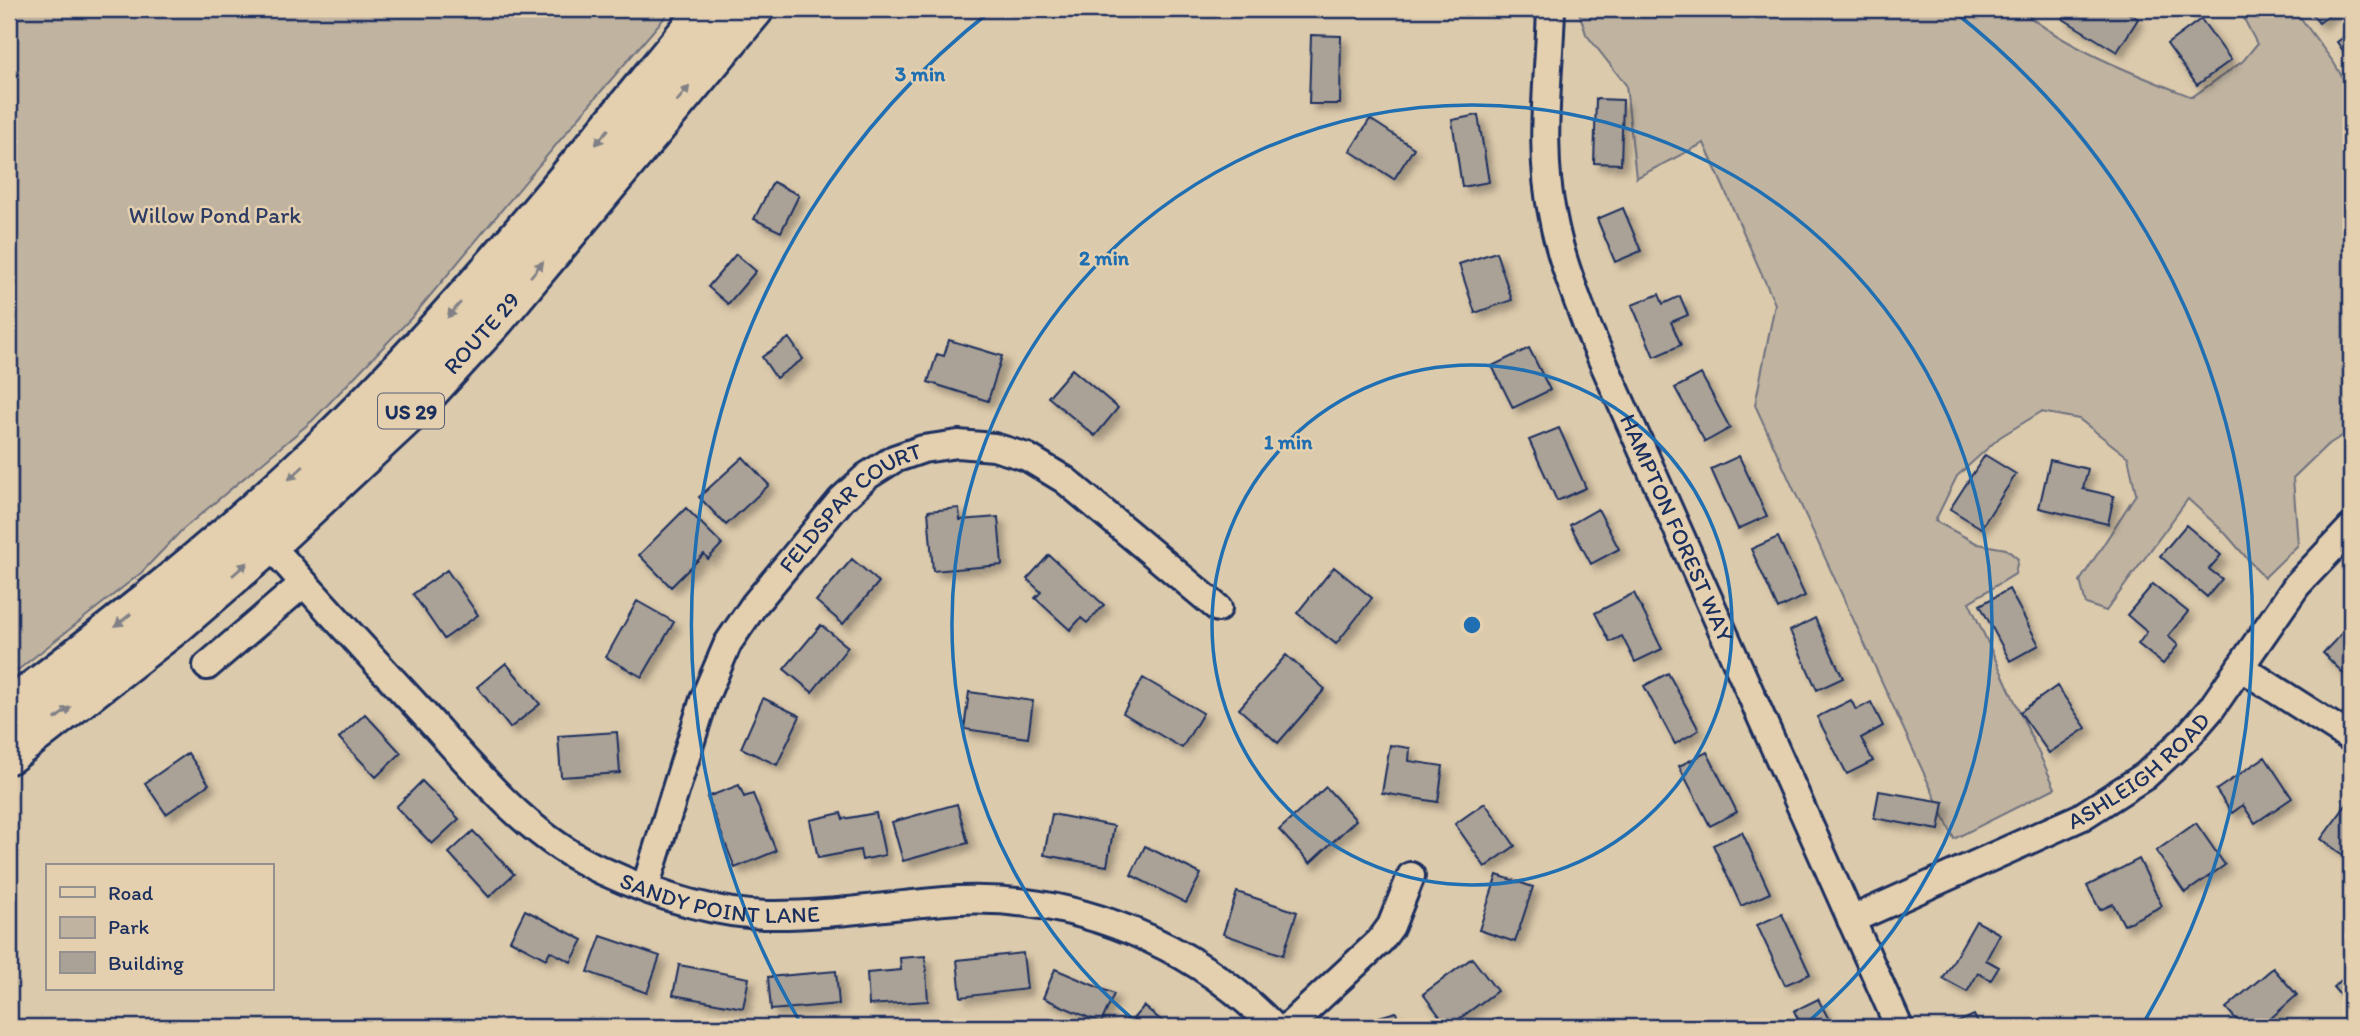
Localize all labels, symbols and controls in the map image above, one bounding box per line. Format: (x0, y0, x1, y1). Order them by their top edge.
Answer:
text: 3 min (895, 61, 946, 86)
one-way arrow (675, 85, 690, 103)
one-way arrow (595, 128, 610, 145)
park label: Willow Pond Park (129, 201, 301, 229)
text: 2 min (1079, 245, 1130, 270)
one-way arrow (529, 260, 544, 277)
street label: ROUTE 29 (437, 286, 526, 380)
one-way arrow (447, 301, 462, 318)
road number: US 29 (378, 394, 444, 428)
street label: HAMPTON FOREST WAY (1614, 410, 1740, 646)
text: 1 min (1264, 429, 1313, 454)
street label: FELDSPAR COURT (773, 437, 925, 578)
one-way arrow (288, 464, 305, 480)
one-way arrow (231, 561, 249, 577)
one-way arrow (114, 613, 132, 627)
centre of rings (1460, 613, 1484, 637)
one-way arrow (54, 706, 72, 720)
street label: ASHLEIGH ROAD (2063, 707, 2216, 835)
legend (46, 864, 273, 990)
street label: SANDY POINT LANE (616, 866, 821, 929)
text: Road (108, 880, 154, 905)
text: Park (108, 914, 150, 939)
text: Building (108, 950, 184, 975)

